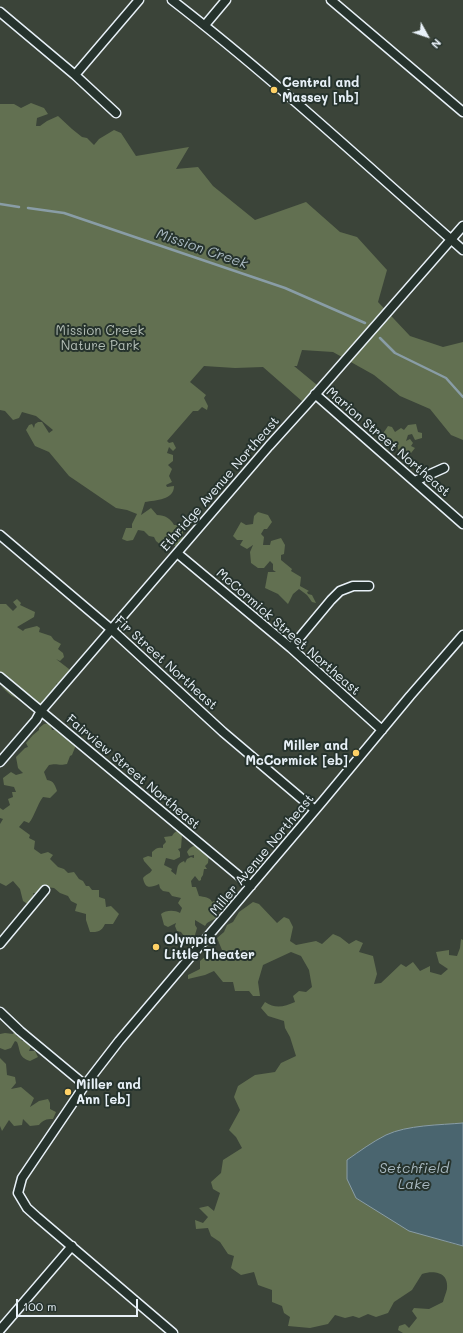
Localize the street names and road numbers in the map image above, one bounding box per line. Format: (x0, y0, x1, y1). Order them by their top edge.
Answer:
street label: Marion Street Northeast (323, 384, 453, 500)
street label: Ethridge Avenue Northeast (157, 414, 283, 554)
street label: McCormick Street Northeast (213, 565, 363, 699)
street label: Fir Street Northeast (112, 613, 220, 713)
street label: Fairview Street Northeast (63, 712, 203, 832)
street label: Miller Avenue Northeast (207, 791, 317, 919)

